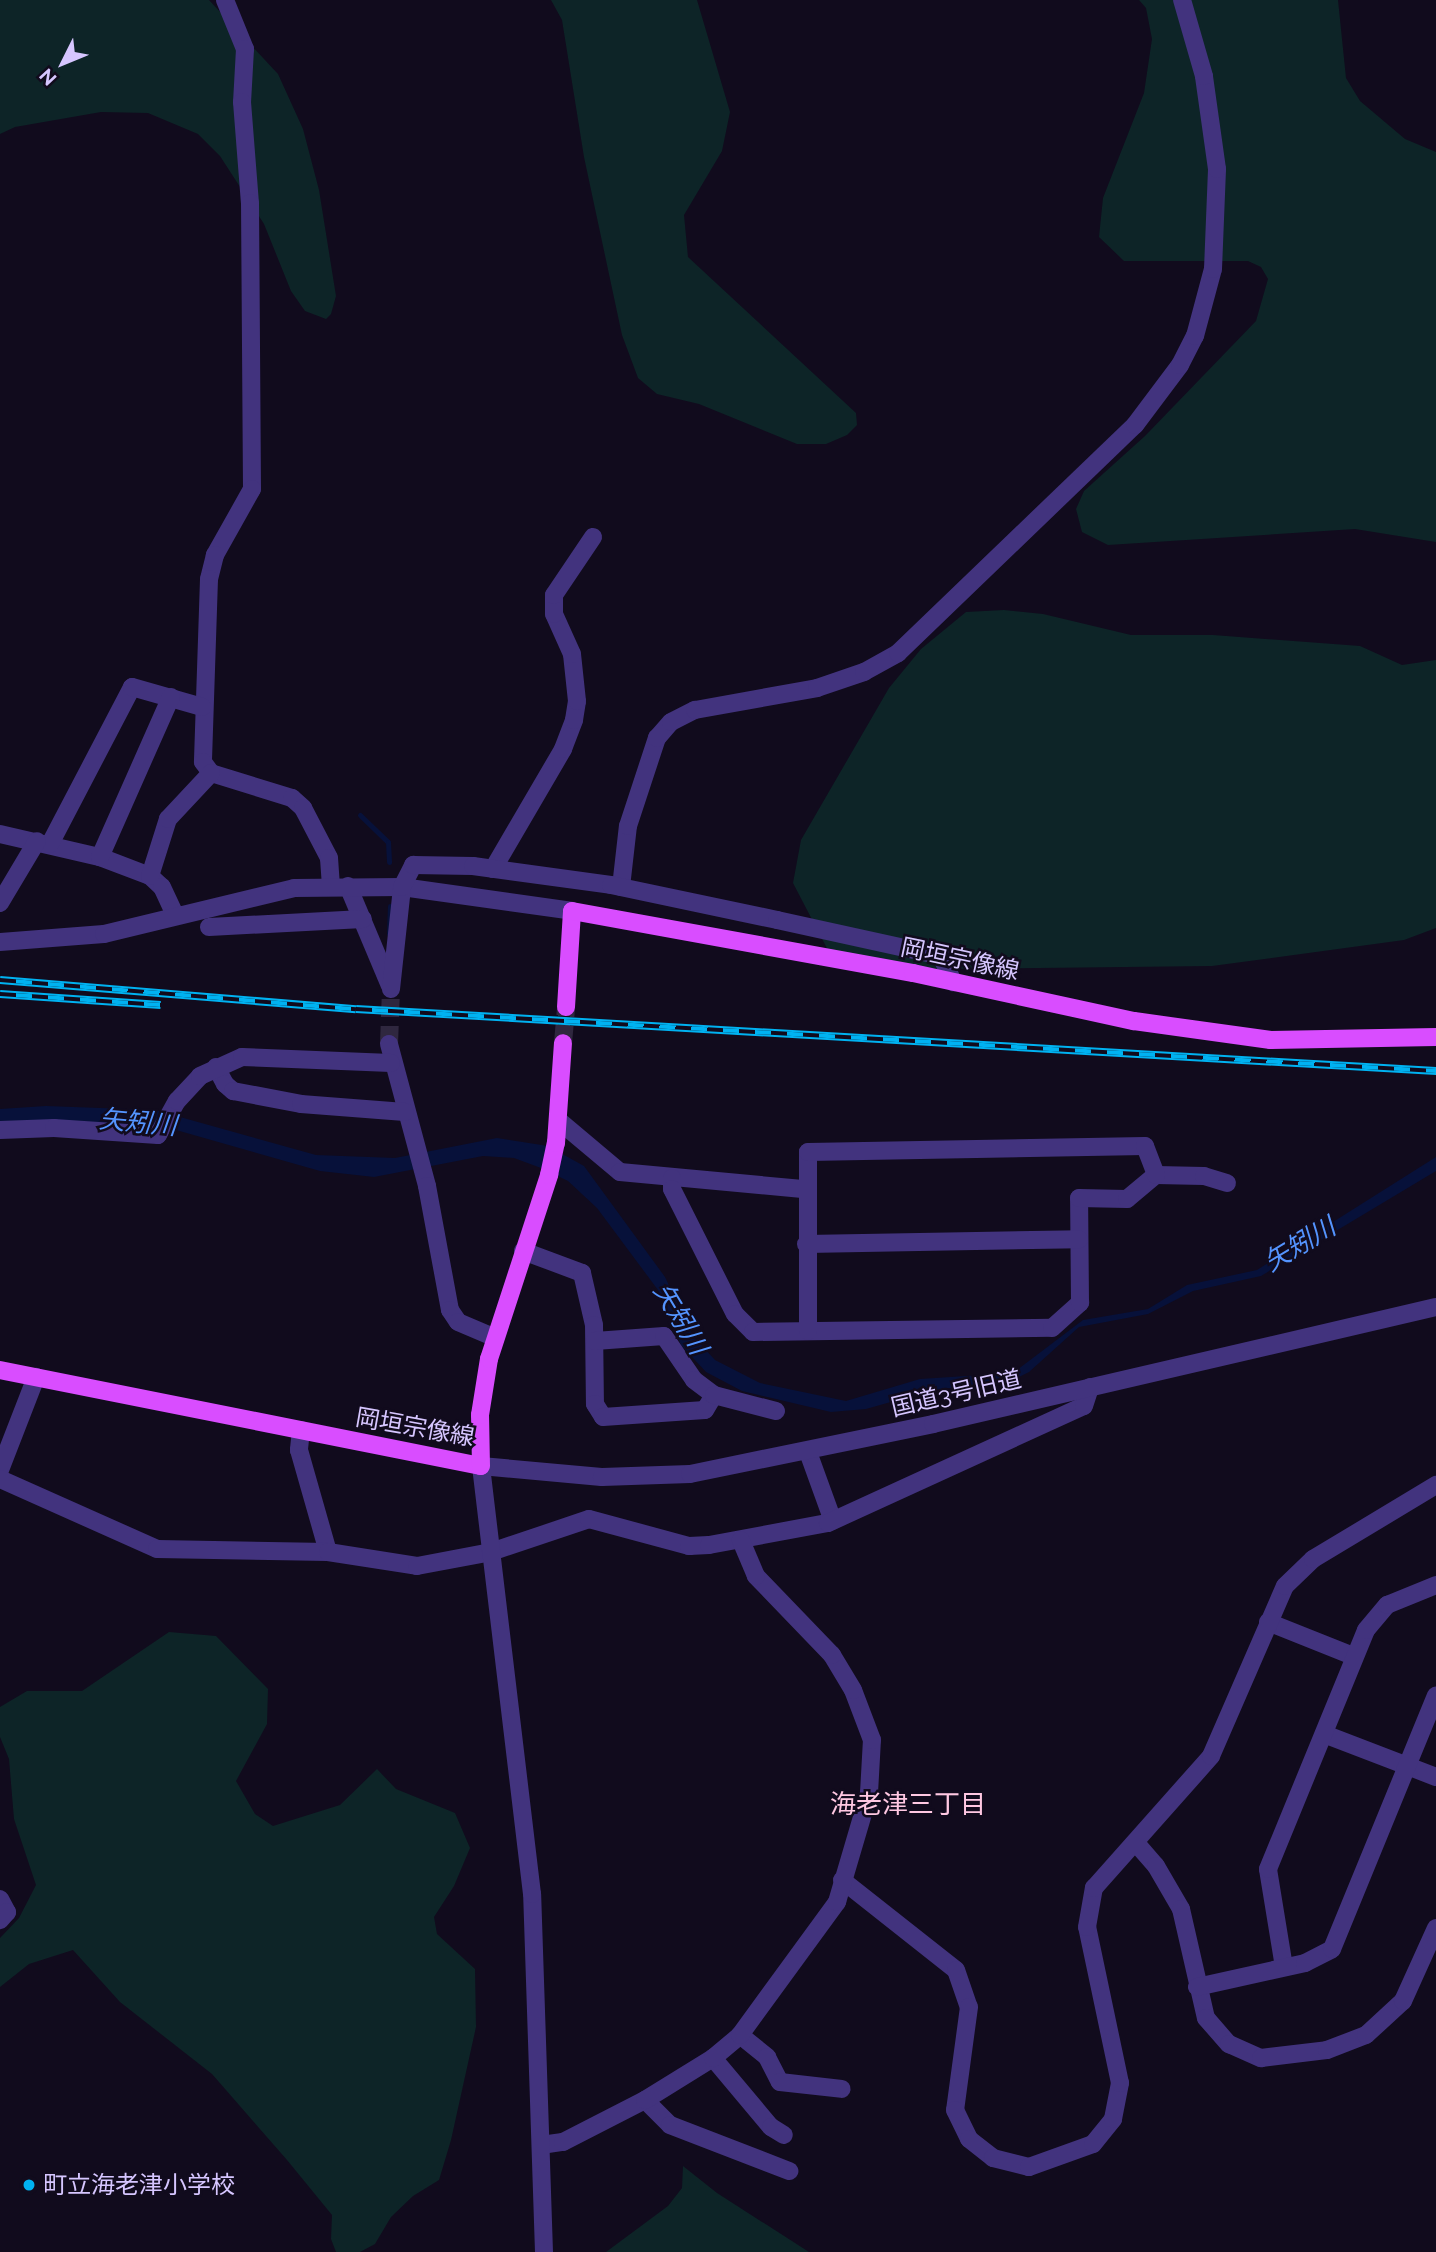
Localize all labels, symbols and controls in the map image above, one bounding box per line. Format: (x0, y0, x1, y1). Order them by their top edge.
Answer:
north arrow (28, 28, 98, 98)
text: N (35, 65, 61, 90)
street label: 岡垣宗像線 (898, 932, 1022, 986)
water label: 矢矧川 (98, 1104, 178, 1142)
water label: 矢矧川 (1259, 1212, 1341, 1278)
water label: 矢矧川 (647, 1278, 713, 1360)
street label: 国道3号旧道 (888, 1364, 1024, 1422)
street label: 岡垣宗像線 (353, 1402, 477, 1452)
district label: 海老津三丁目 (830, 1789, 986, 1821)
place label: 町立海老津小学校 (43, 2171, 235, 2199)
marker: 町立海老津小学校 (21, 2177, 37, 2193)

